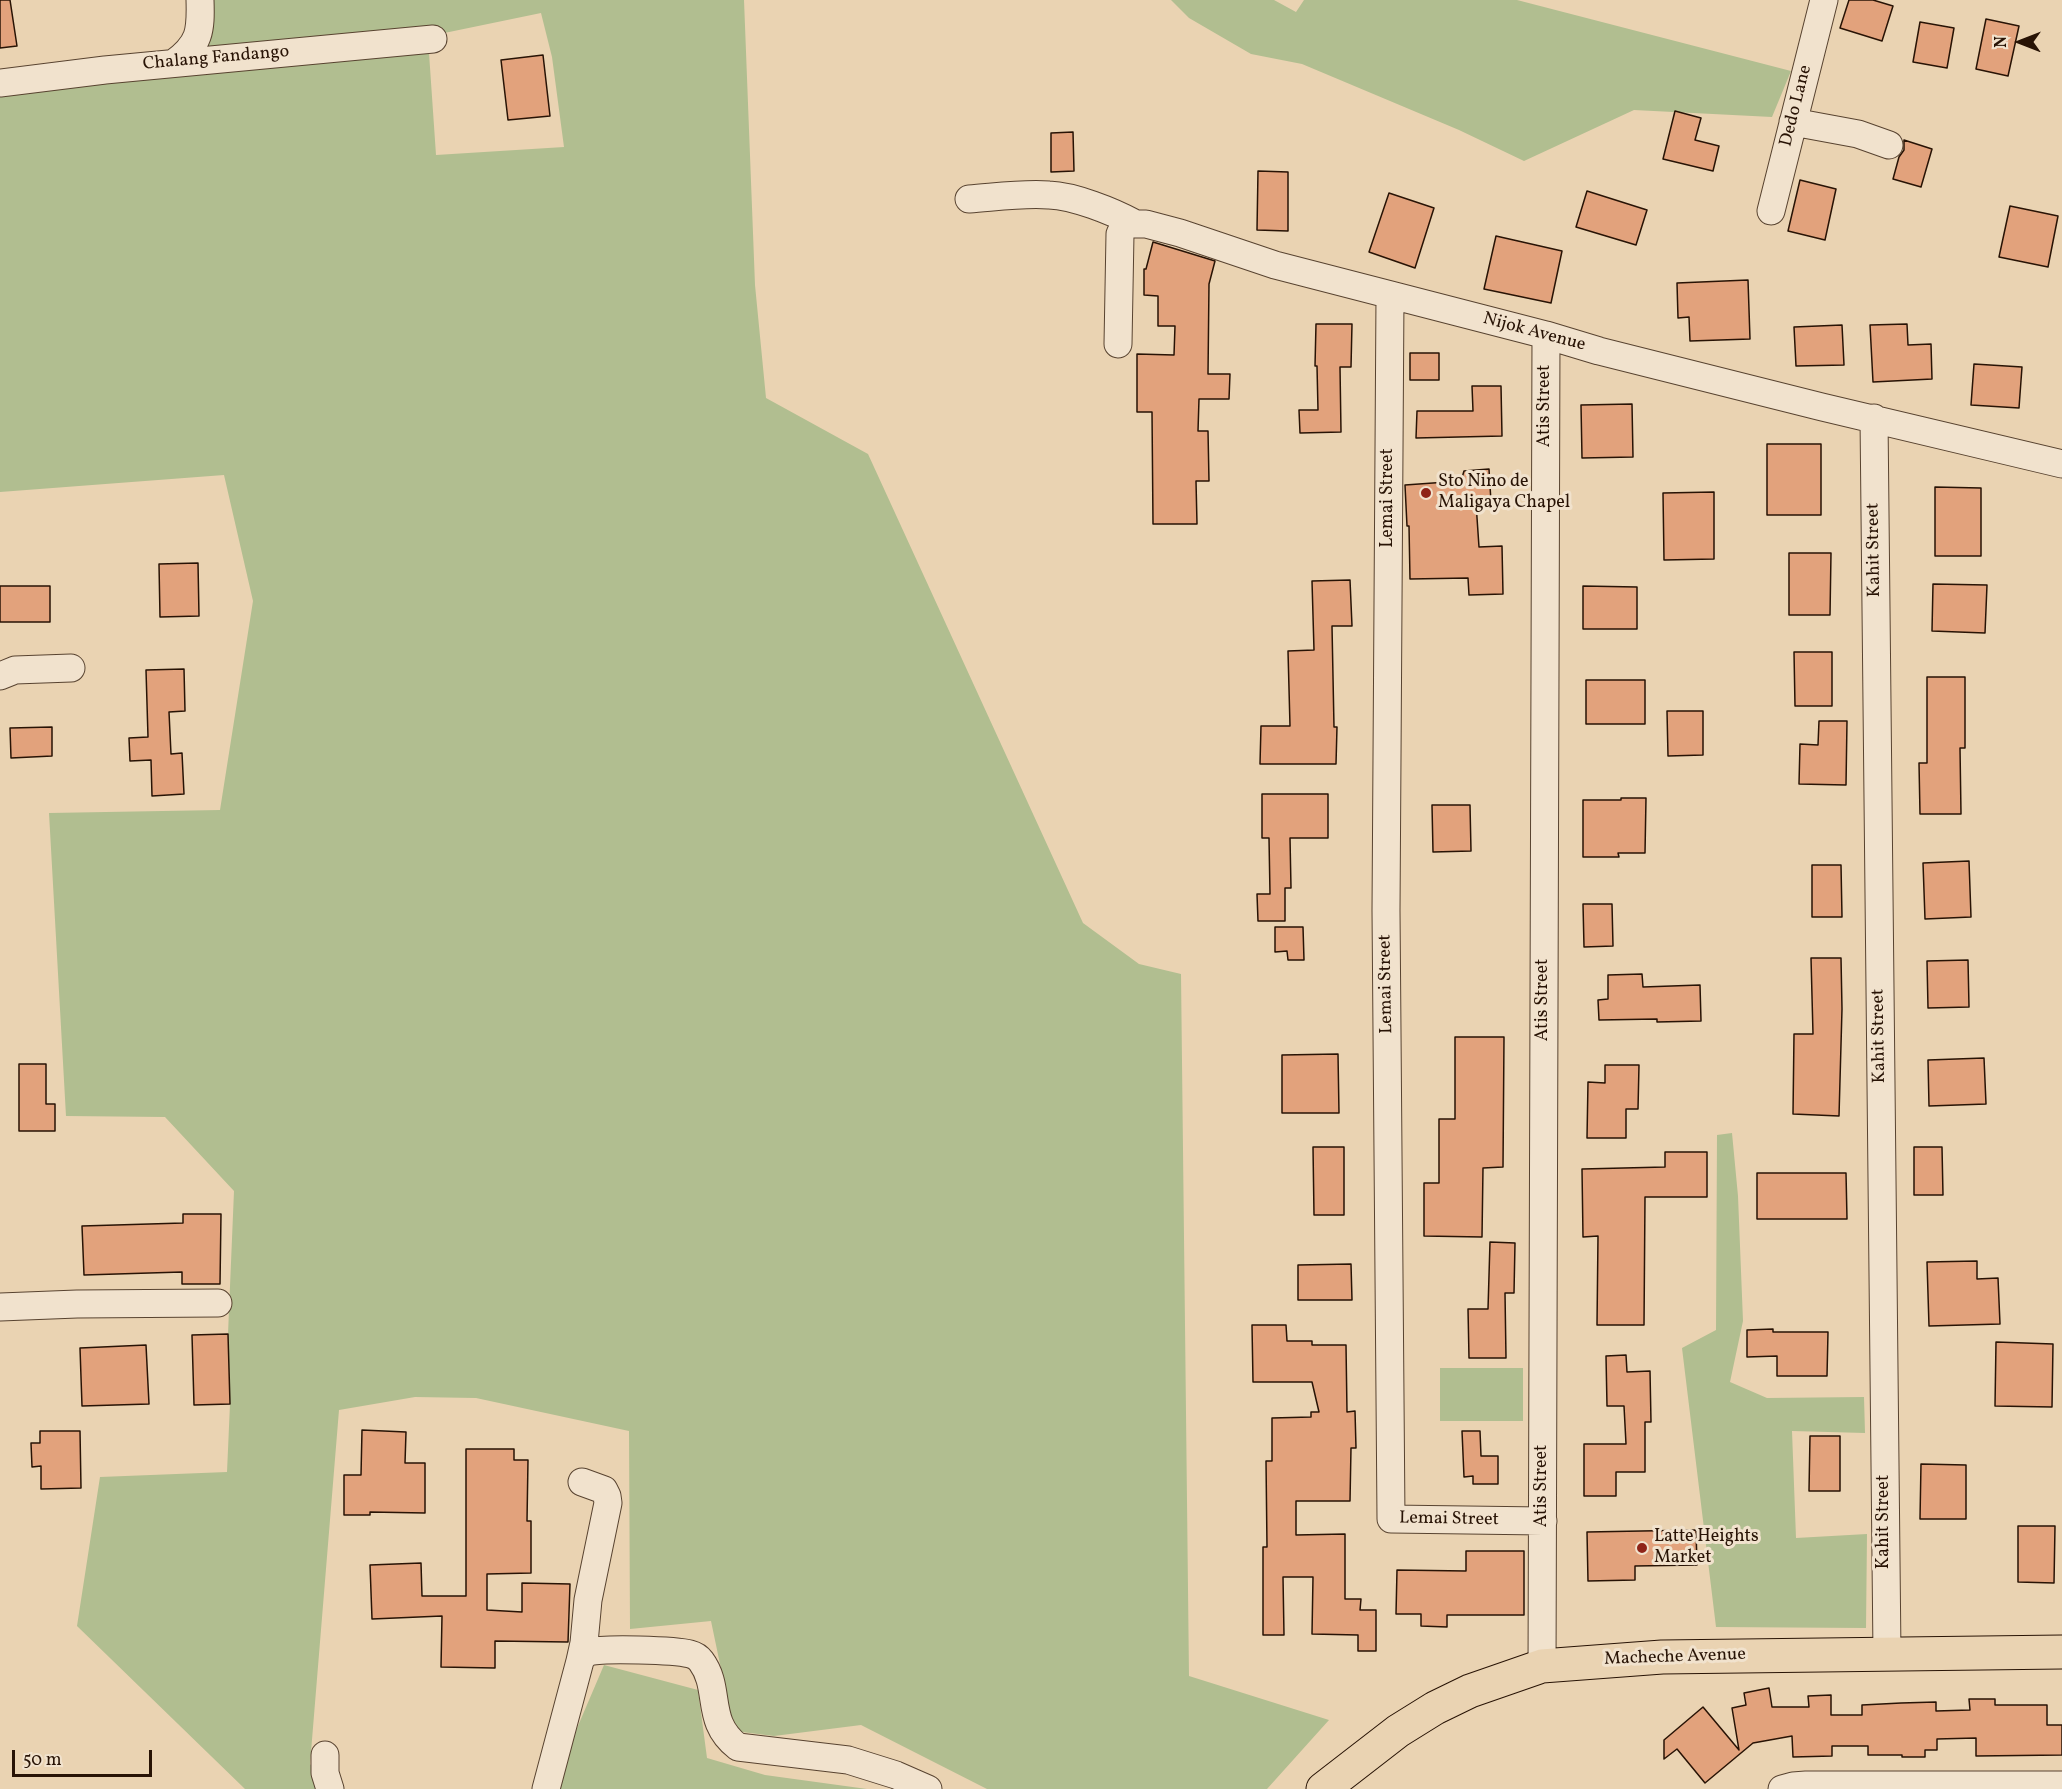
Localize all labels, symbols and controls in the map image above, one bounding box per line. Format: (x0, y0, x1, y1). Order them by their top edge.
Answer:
north arrow (1990, 12, 2050, 72)
text: N (1991, 36, 2013, 48)
street label: Chalang Fandango (142, 42, 290, 76)
street label: Dedo Lane (1776, 63, 1818, 149)
street label: Nijok Avenue (1480, 309, 1588, 357)
street label: Atis Street (1535, 365, 1557, 447)
street label: Lemai Street (1378, 448, 1400, 548)
place label: Sto Nino de Maligaya Chapel (1438, 472, 1570, 514)
marker: Sto Nino de Maligaya Chapel (1419, 486, 1433, 500)
street label: Kahit Street (1863, 503, 1887, 597)
street label: Lemai Street (1375, 934, 1399, 1034)
street label: Atis Street (1533, 959, 1555, 1041)
street label: Kahit Street (1868, 989, 1892, 1083)
street label: Atis Street (1532, 1445, 1554, 1527)
street label: Kahit Street (1874, 1475, 1896, 1569)
street label: Lemai Street (1399, 1508, 1499, 1532)
place label: Latte Heights Market (1654, 1527, 1759, 1570)
marker: Latte Heights Market (1635, 1541, 1649, 1555)
street label: Macheche Avenue (1604, 1645, 1746, 1671)
scale bar (15, 1738, 154, 1776)
text: 50 m (23, 1748, 62, 1773)

